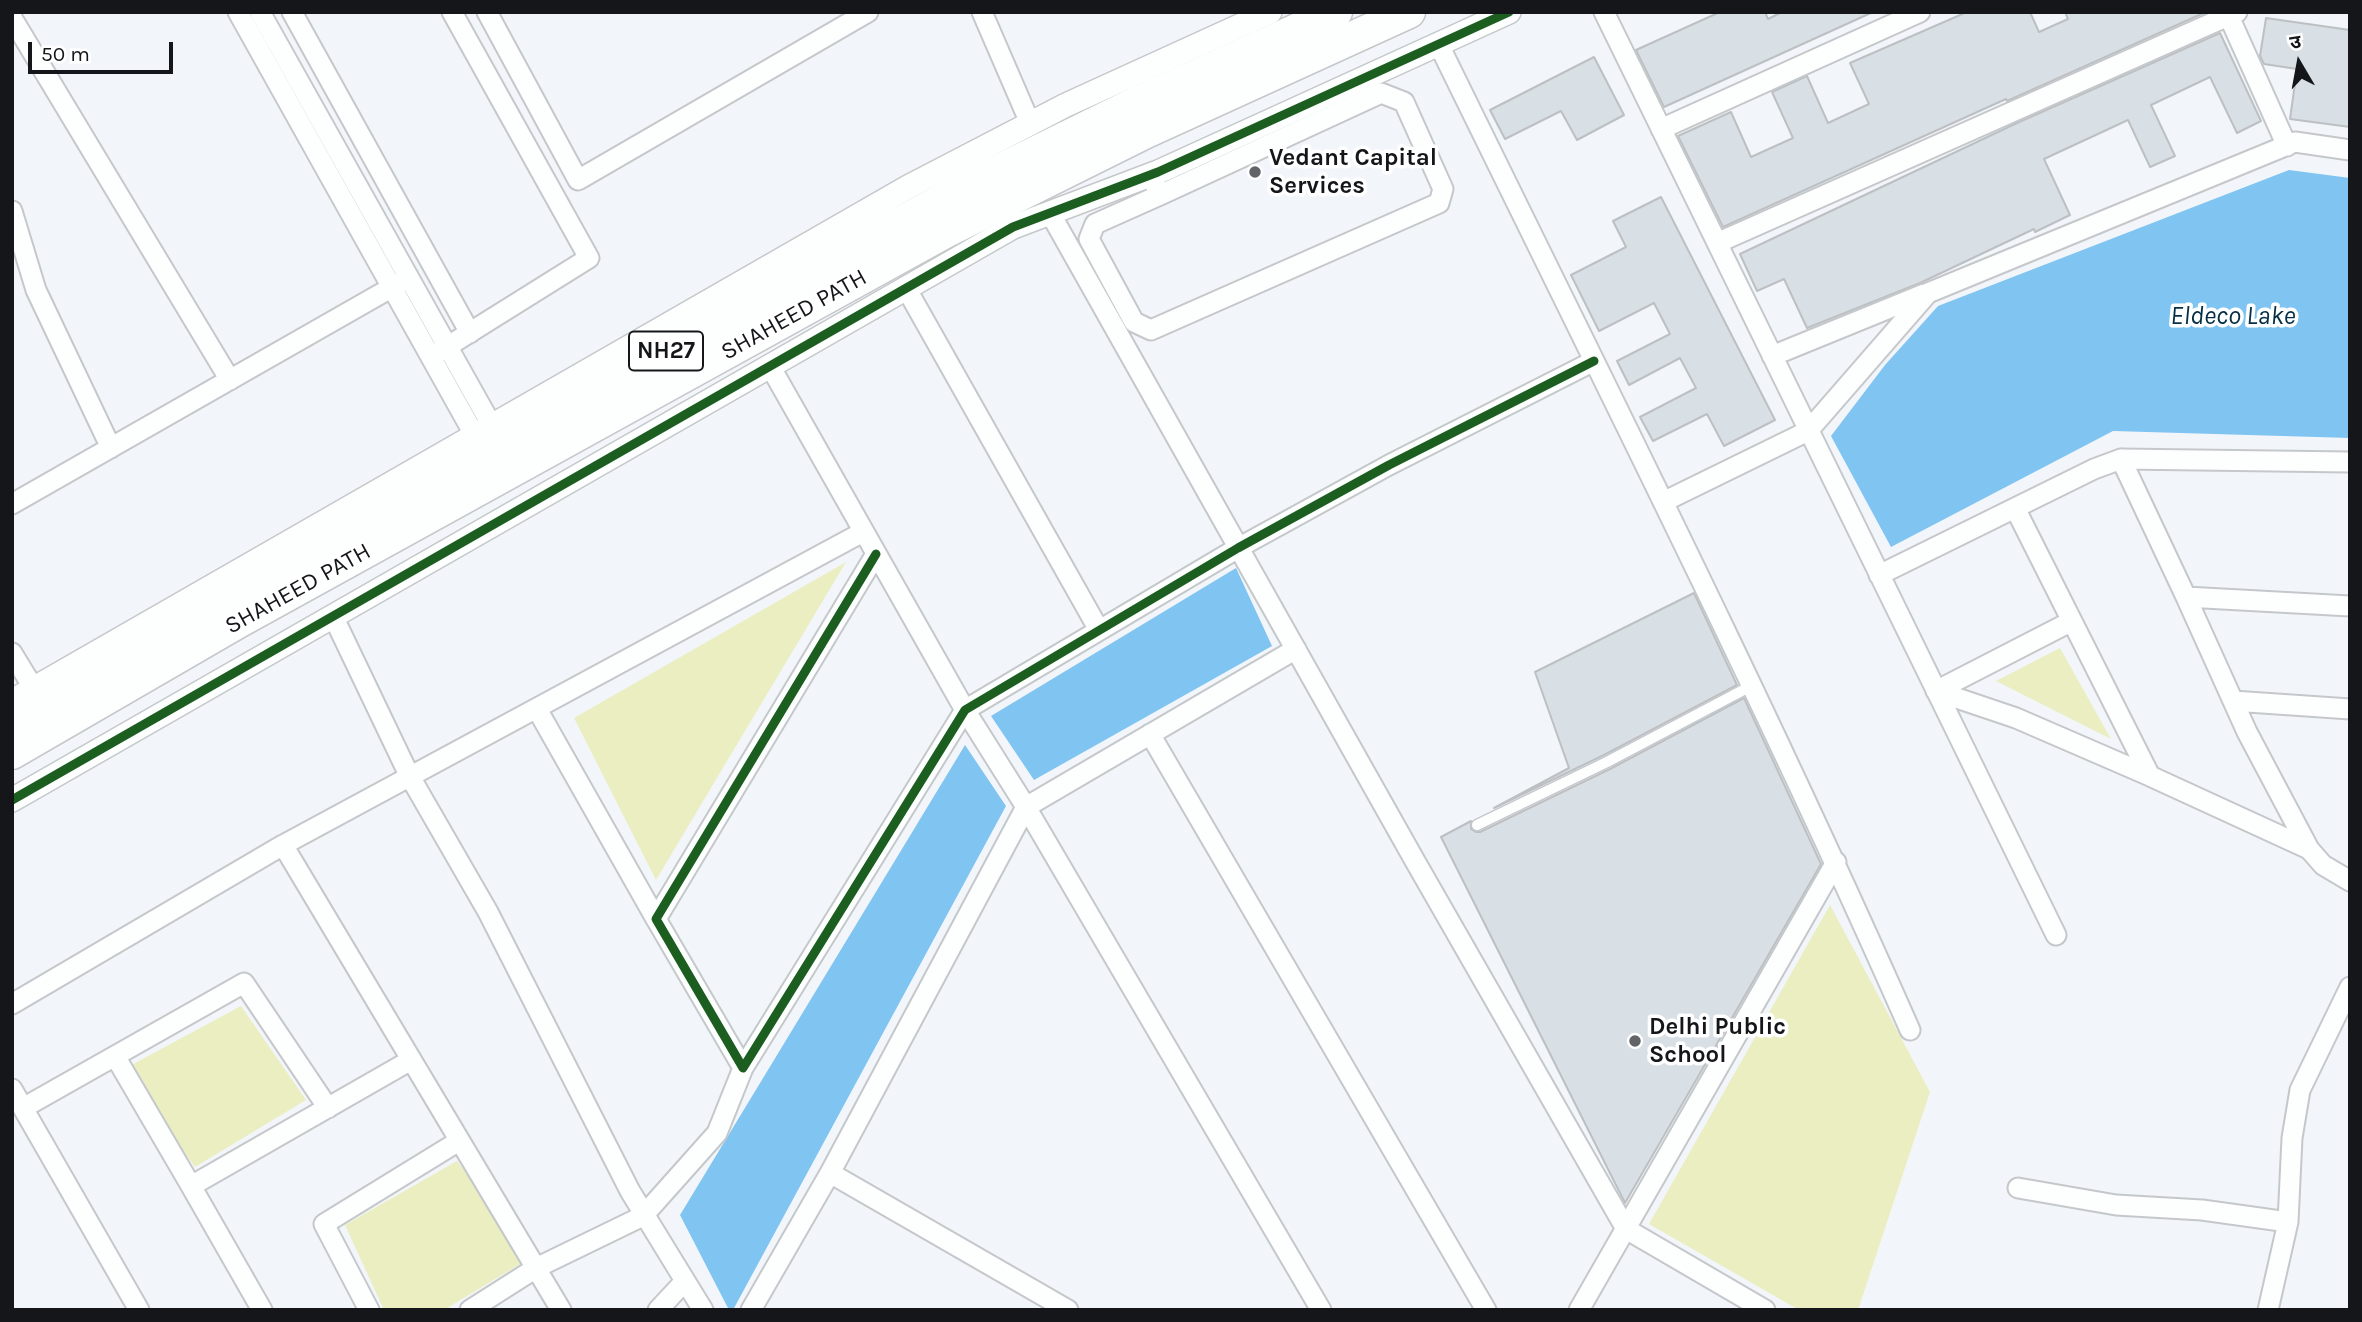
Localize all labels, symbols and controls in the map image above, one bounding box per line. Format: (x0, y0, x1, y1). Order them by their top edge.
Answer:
scale bar (32, 28, 177, 72)
north arrow (2264, 28, 2334, 98)
text: उ (2288, 31, 2303, 54)
text: 50 m (41, 42, 90, 66)
place label: Vedant Capital Services (1269, 144, 1437, 200)
marker: Vedant Capital Services (1247, 164, 1263, 180)
street label: SHAHEED PATH (716, 263, 872, 367)
water label: Eldeco Lake (2170, 301, 2296, 333)
road number: NH27 (629, 332, 703, 370)
street label: SHAHEED PATH (220, 537, 376, 641)
place label: Delhi Public School (1649, 1013, 1786, 1069)
marker: Delhi Public School (1627, 1033, 1643, 1049)

